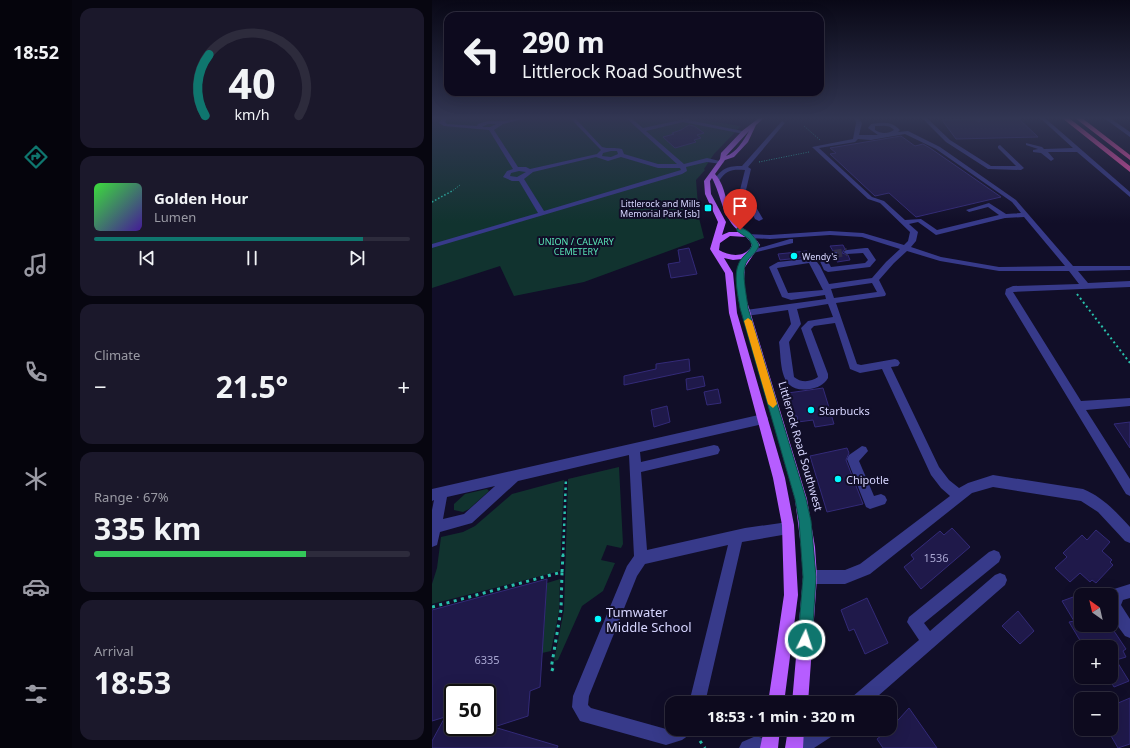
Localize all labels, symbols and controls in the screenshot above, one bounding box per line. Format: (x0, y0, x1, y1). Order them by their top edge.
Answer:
text: 290 m (522, 23, 605, 61)
icon: left (456, 28, 508, 80)
text: 18:52 (13, 40, 59, 64)
text: 40 (228, 55, 276, 111)
text: Littlerock Road Southwest (522, 59, 742, 83)
text: km/h (234, 105, 270, 124)
icon: directions (22, 143, 50, 171)
text: Golden Hour (154, 188, 248, 208)
pin (723, 189, 757, 230)
icon: arrive (729, 195, 751, 217)
place label: Littlerock and Mills Memorial Park [sb] (620, 197, 700, 220)
marker: Littlerock and Mills Memorial Park [sb] (703, 203, 713, 213)
text: Lumen (154, 208, 196, 226)
park label: UNION / CALVARY CEMETERY (538, 235, 615, 258)
icon: previous (136, 247, 158, 269)
icon: pause (241, 247, 263, 269)
icon: next (346, 247, 368, 269)
place label: Wendy's (802, 250, 837, 263)
icon: music (22, 251, 50, 279)
marker: Wendy's (789, 251, 799, 261)
text: Climate (94, 346, 140, 364)
icon: phone (22, 358, 50, 386)
text: 21.5° (216, 366, 288, 407)
text: − (94, 371, 107, 401)
text: + (397, 371, 410, 401)
street label: Littlerock Road Southwest (775, 379, 827, 513)
place label: Starbucks (819, 403, 870, 418)
marker: Starbucks (806, 405, 816, 415)
icon: climate (22, 465, 50, 493)
place label: Chipotle (846, 472, 889, 487)
marker: Chipotle (833, 474, 843, 484)
text: Range · 67% (94, 488, 169, 506)
text: 335 km (94, 508, 201, 549)
house number: 1536 (923, 550, 949, 565)
icon: car (22, 573, 50, 601)
north arrow (1074, 588, 1118, 632)
map controls (1074, 588, 1118, 736)
place label: Tumwater Middle School (606, 603, 692, 636)
marker: Tumwater Middle School (593, 614, 603, 624)
position arrow (784, 619, 826, 661)
button: + (1074, 640, 1118, 684)
text: Arrival (94, 642, 134, 660)
house number: 6335 (474, 652, 500, 667)
text: 18:53 (94, 662, 171, 703)
icon: filters (22, 680, 50, 708)
speed limit sign: 50 (444, 684, 496, 736)
button: − (1074, 692, 1118, 736)
text: 18:53 · 1 min · 320 m (707, 706, 855, 726)

